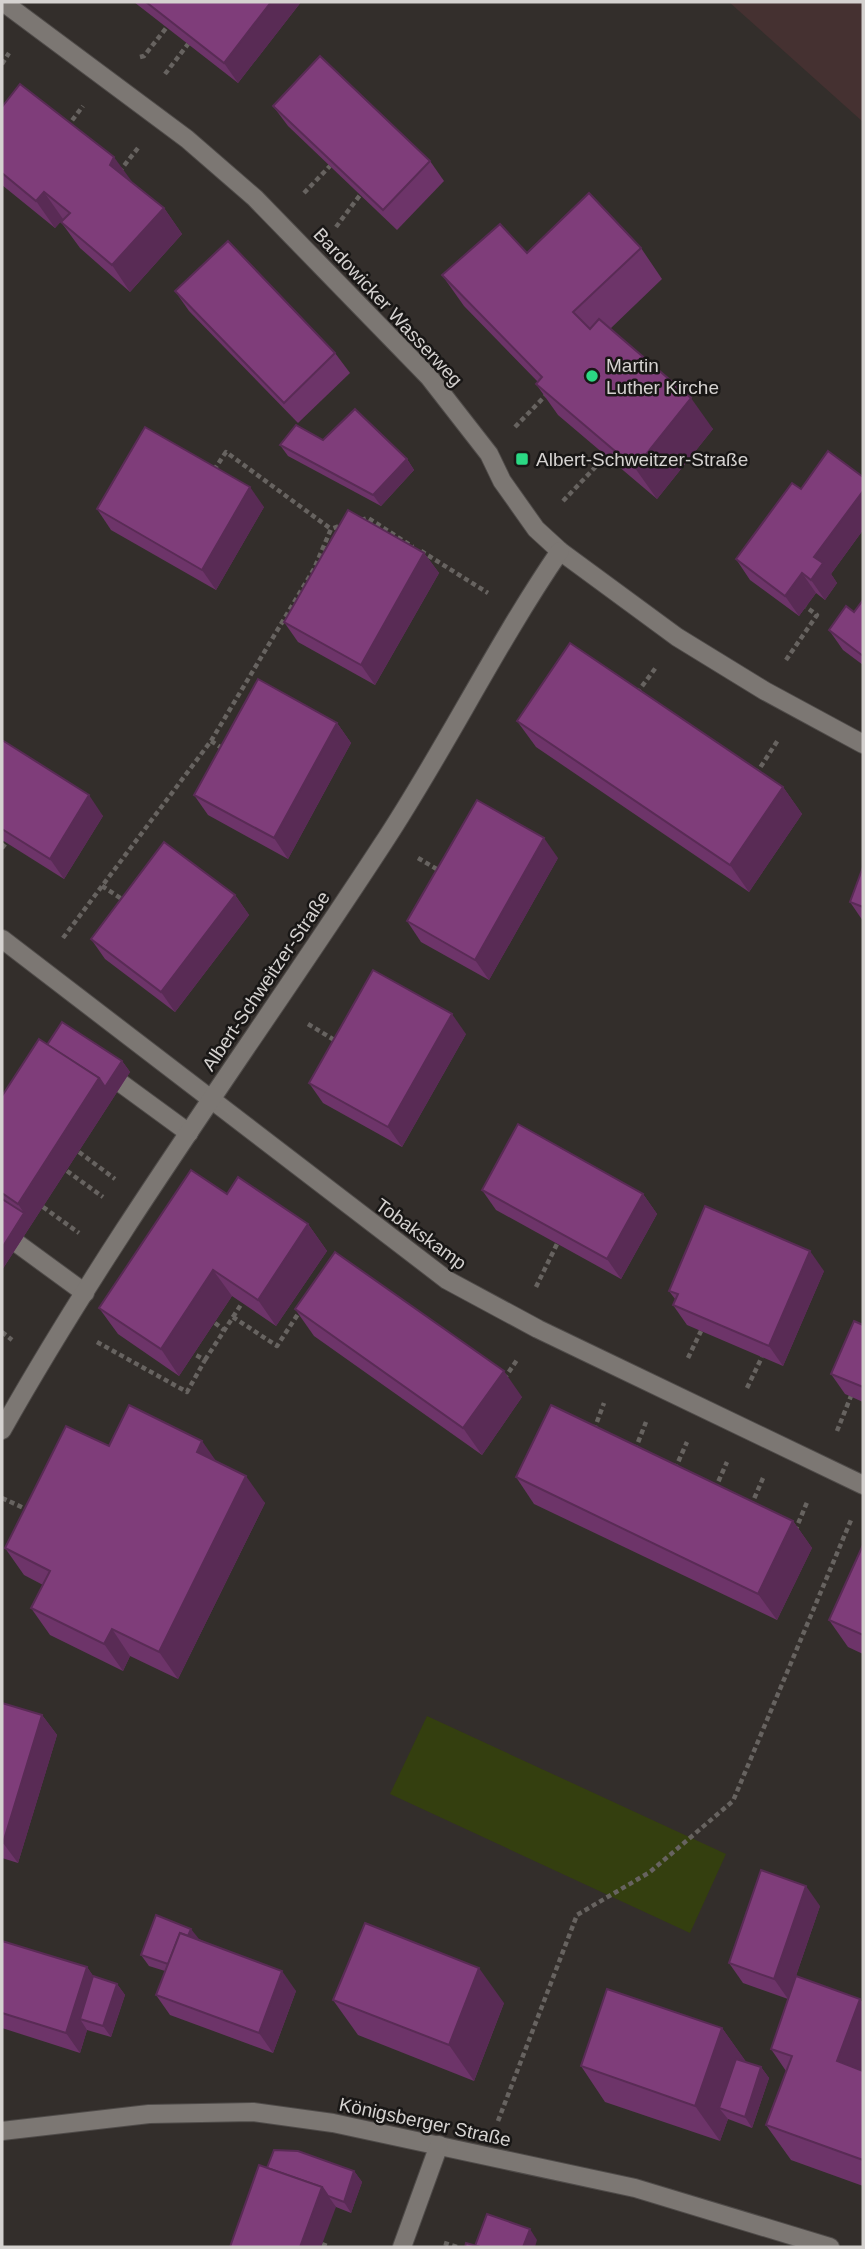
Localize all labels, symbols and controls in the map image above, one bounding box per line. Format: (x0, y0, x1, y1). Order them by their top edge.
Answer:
street label: Bardowicker Wasserweg (309, 224, 467, 390)
place label: Martin Luther Kirche (606, 355, 719, 398)
marker: Martin Luther Kirche (584, 368, 600, 384)
place label: Albert-Schweitzer-Straße (536, 449, 748, 470)
marker: Albert-Schweitzer-Straße (514, 451, 530, 467)
street label: Albert-Schweitzer-Straße (198, 887, 334, 1075)
street label: Tobakskamp (372, 1194, 470, 1274)
street label: Königsberger Straße (337, 2094, 513, 2150)

